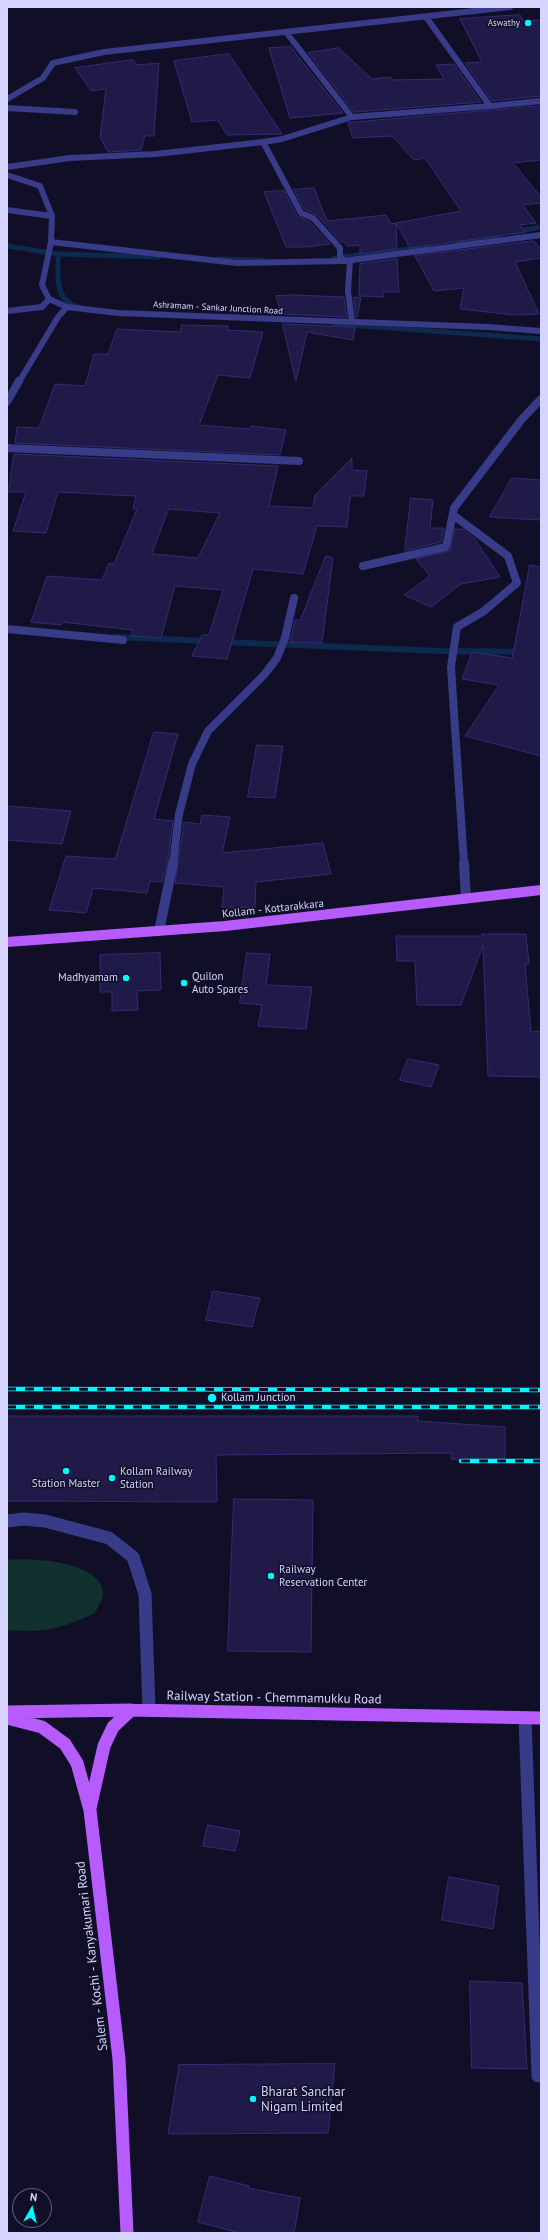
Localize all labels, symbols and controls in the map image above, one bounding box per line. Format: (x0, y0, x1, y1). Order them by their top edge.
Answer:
place label: Aswathy (488, 18, 520, 28)
marker: Aswathy (523, 18, 533, 28)
street label: Ashramam - Sankar Junction Road (153, 299, 283, 317)
street label: Kollam - Kottarakkara (222, 897, 324, 921)
place label: Quilon Auto Spares (192, 970, 248, 996)
place label: Madhyamam (58, 971, 118, 985)
marker: Madhyamam (121, 973, 131, 983)
marker: Quilon Auto Spares (179, 978, 189, 988)
place label: Kollam Junction (221, 1391, 296, 1405)
marker: Kollam Junction (206, 1392, 218, 1404)
place label: Kollam Railway Station (120, 1465, 193, 1491)
marker: Station Master (61, 1466, 71, 1476)
marker: Kollam Railway Station (107, 1473, 117, 1483)
place label: Station Master (32, 1477, 100, 1491)
place label: Railway Reservation Center (279, 1563, 367, 1589)
marker: Railway Reservation Center (266, 1571, 276, 1581)
street label: Railway Station - Chemmamukku Road (166, 1688, 382, 1708)
street label: Salem - Kochi - Kanyakumari Road (73, 1860, 111, 2052)
place label: Bharat Sanchar Nigam Limited (261, 2084, 345, 2115)
marker: Bharat Sanchar Nigam Limited (248, 2094, 258, 2104)
north arrow (12, 2188, 52, 2228)
text: N (29, 2190, 38, 2205)

